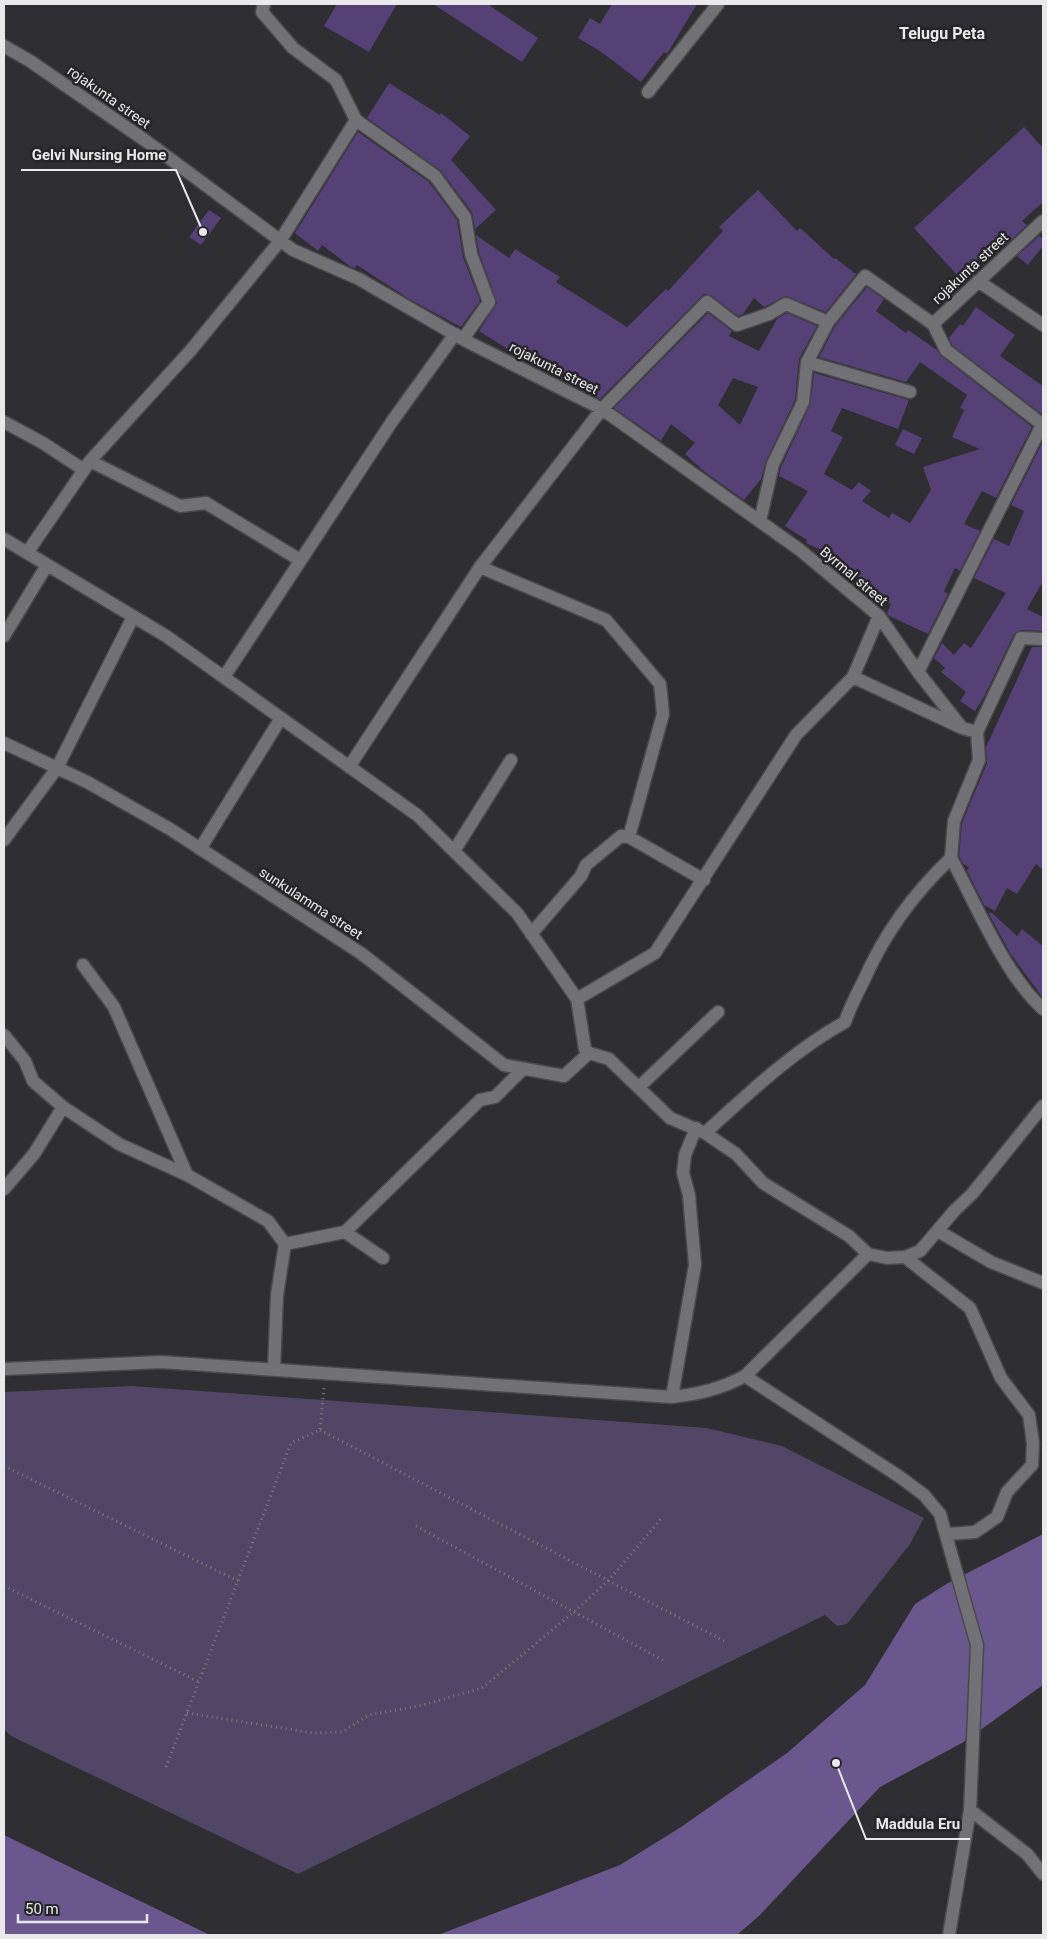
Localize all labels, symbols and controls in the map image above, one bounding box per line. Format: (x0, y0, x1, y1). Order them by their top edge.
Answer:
district label: Telugu Peta (899, 24, 985, 43)
street label: rojakunta street (64, 62, 154, 132)
callout: Gelvi Nursing Home (21, 140, 176, 170)
text: Gelvi Nursing Home (32, 146, 166, 164)
street label: rojakunta street (929, 229, 1011, 307)
street label: rojakunta street (507, 339, 601, 397)
street label: Byrmal street (817, 543, 891, 609)
street label: sunkulamma street (256, 864, 366, 943)
callout: Maddula Eru (866, 1809, 970, 1839)
text: Maddula Eru (876, 1815, 960, 1833)
scale bar (18, 1892, 146, 1924)
text: 50 m (25, 1900, 59, 1918)

